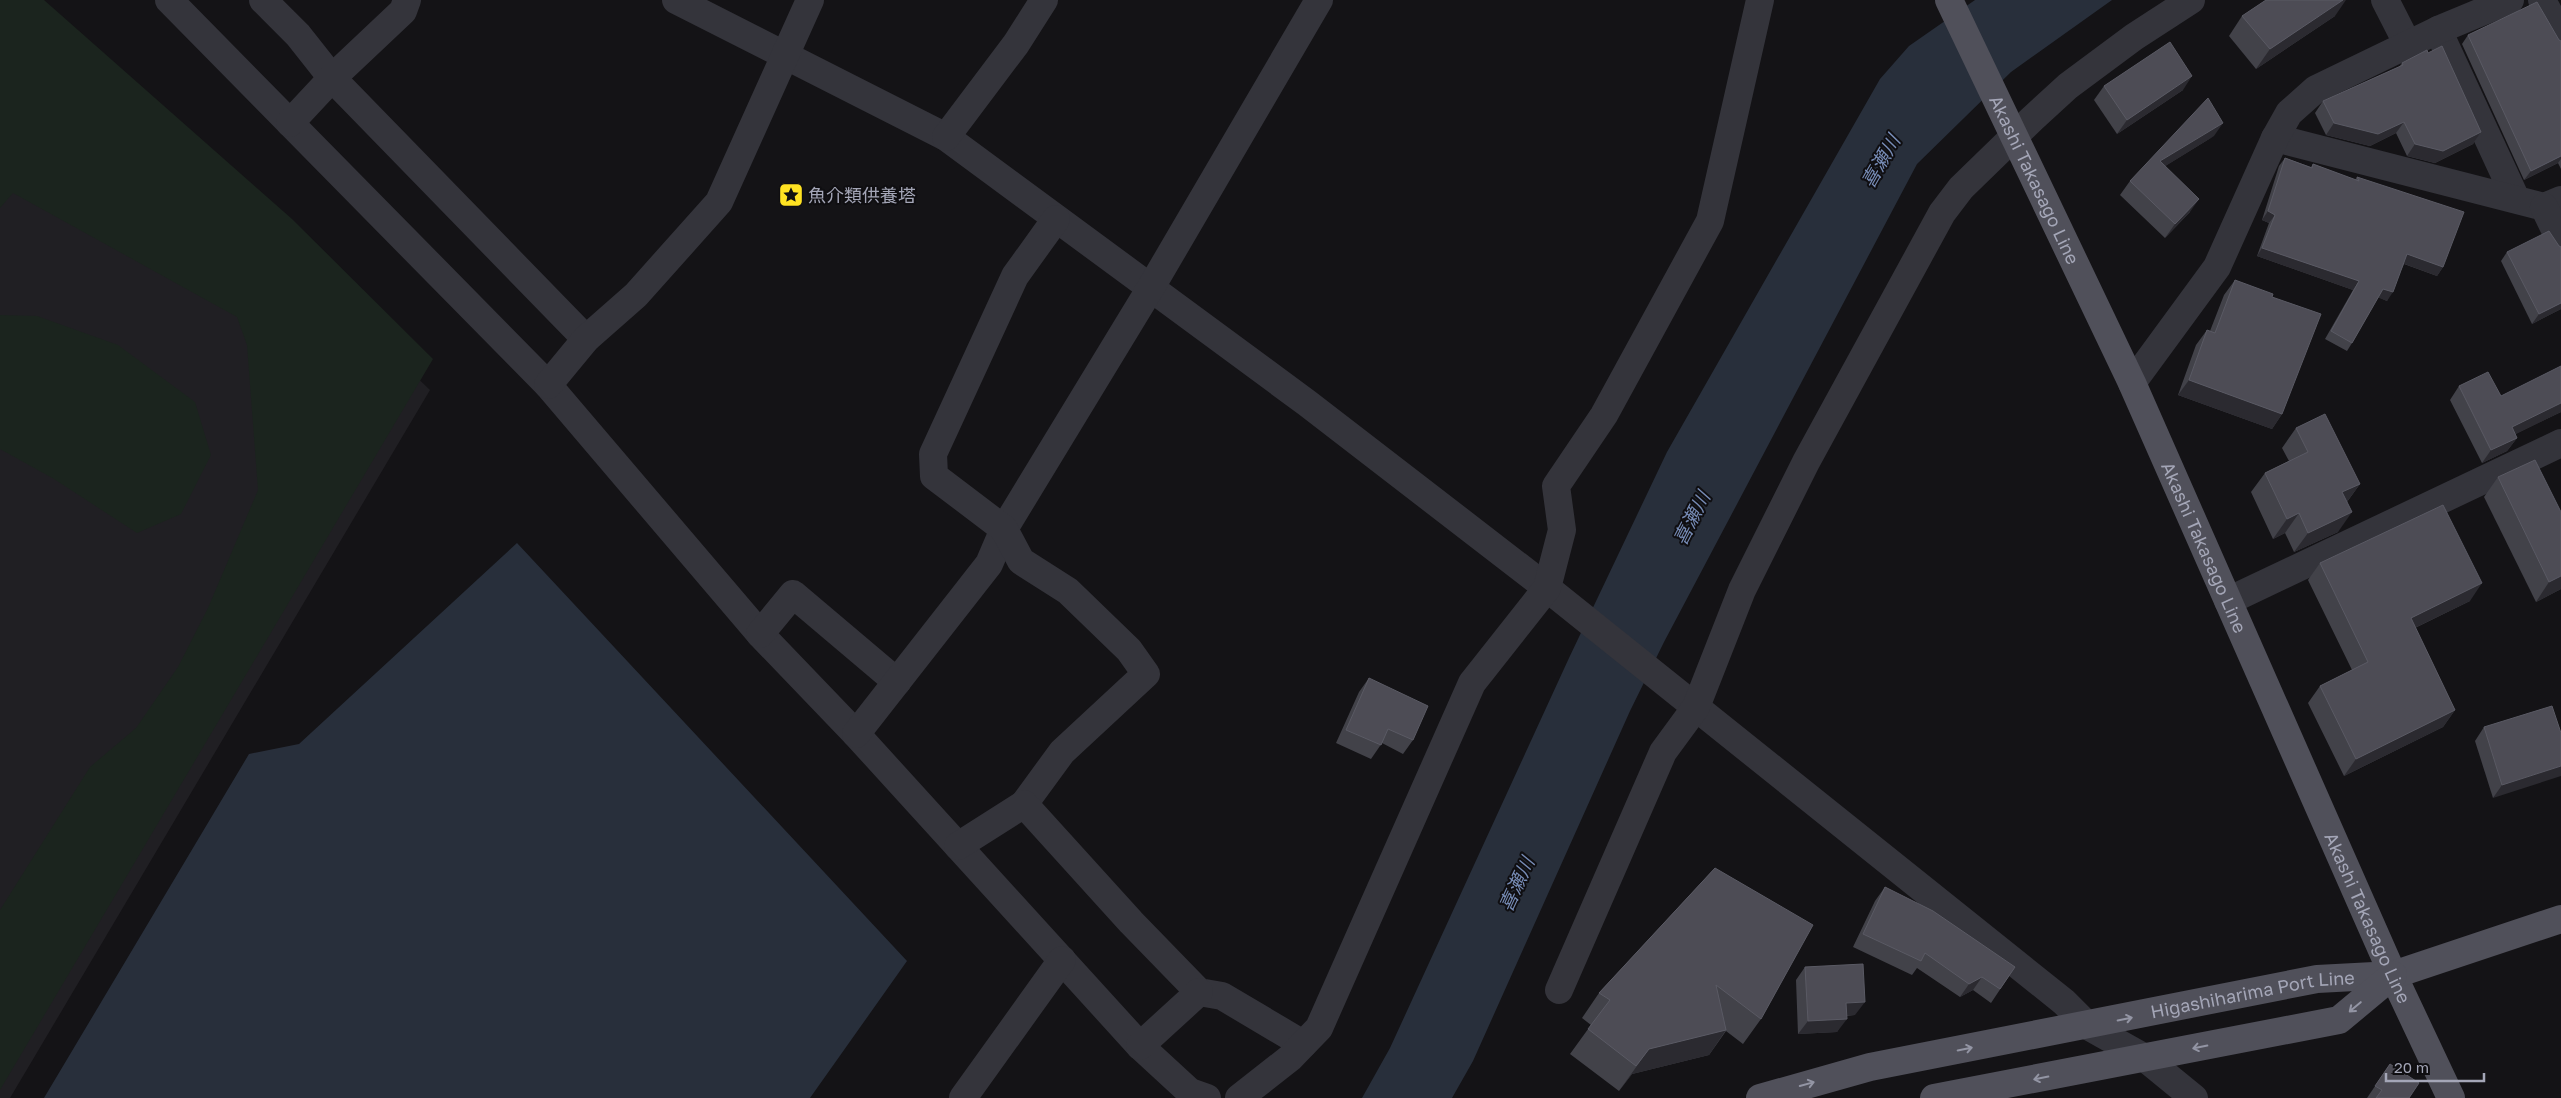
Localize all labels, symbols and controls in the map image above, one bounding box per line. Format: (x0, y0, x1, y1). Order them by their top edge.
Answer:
street label: Akashi Takasago Line (1985, 91, 2085, 268)
water label: 喜瀬川 (1856, 129, 1905, 191)
place icon: 魚介類供養塔 (778, 182, 804, 208)
place label: 魚介類供養塔 (808, 184, 916, 206)
street label: Akashi Takasago Line (2157, 458, 2252, 636)
water label: 喜瀬川 (1668, 486, 1715, 549)
street label: Akashi Takasago Line (2320, 829, 2416, 1007)
water label: 喜瀬川 (1494, 852, 1539, 915)
street label: Higashiharima Port Line (2149, 966, 2355, 1023)
one-way arrow (2349, 1001, 2362, 1012)
one-way arrow (2117, 1013, 2133, 1023)
one-way arrow (2193, 1043, 2209, 1052)
one-way arrow (1957, 1044, 1973, 1054)
scale bar (2386, 1050, 2484, 1082)
text: 20 m (2394, 1058, 2429, 1076)
one-way arrow (2033, 1073, 2049, 1083)
one-way arrow (1798, 1079, 1814, 1088)

